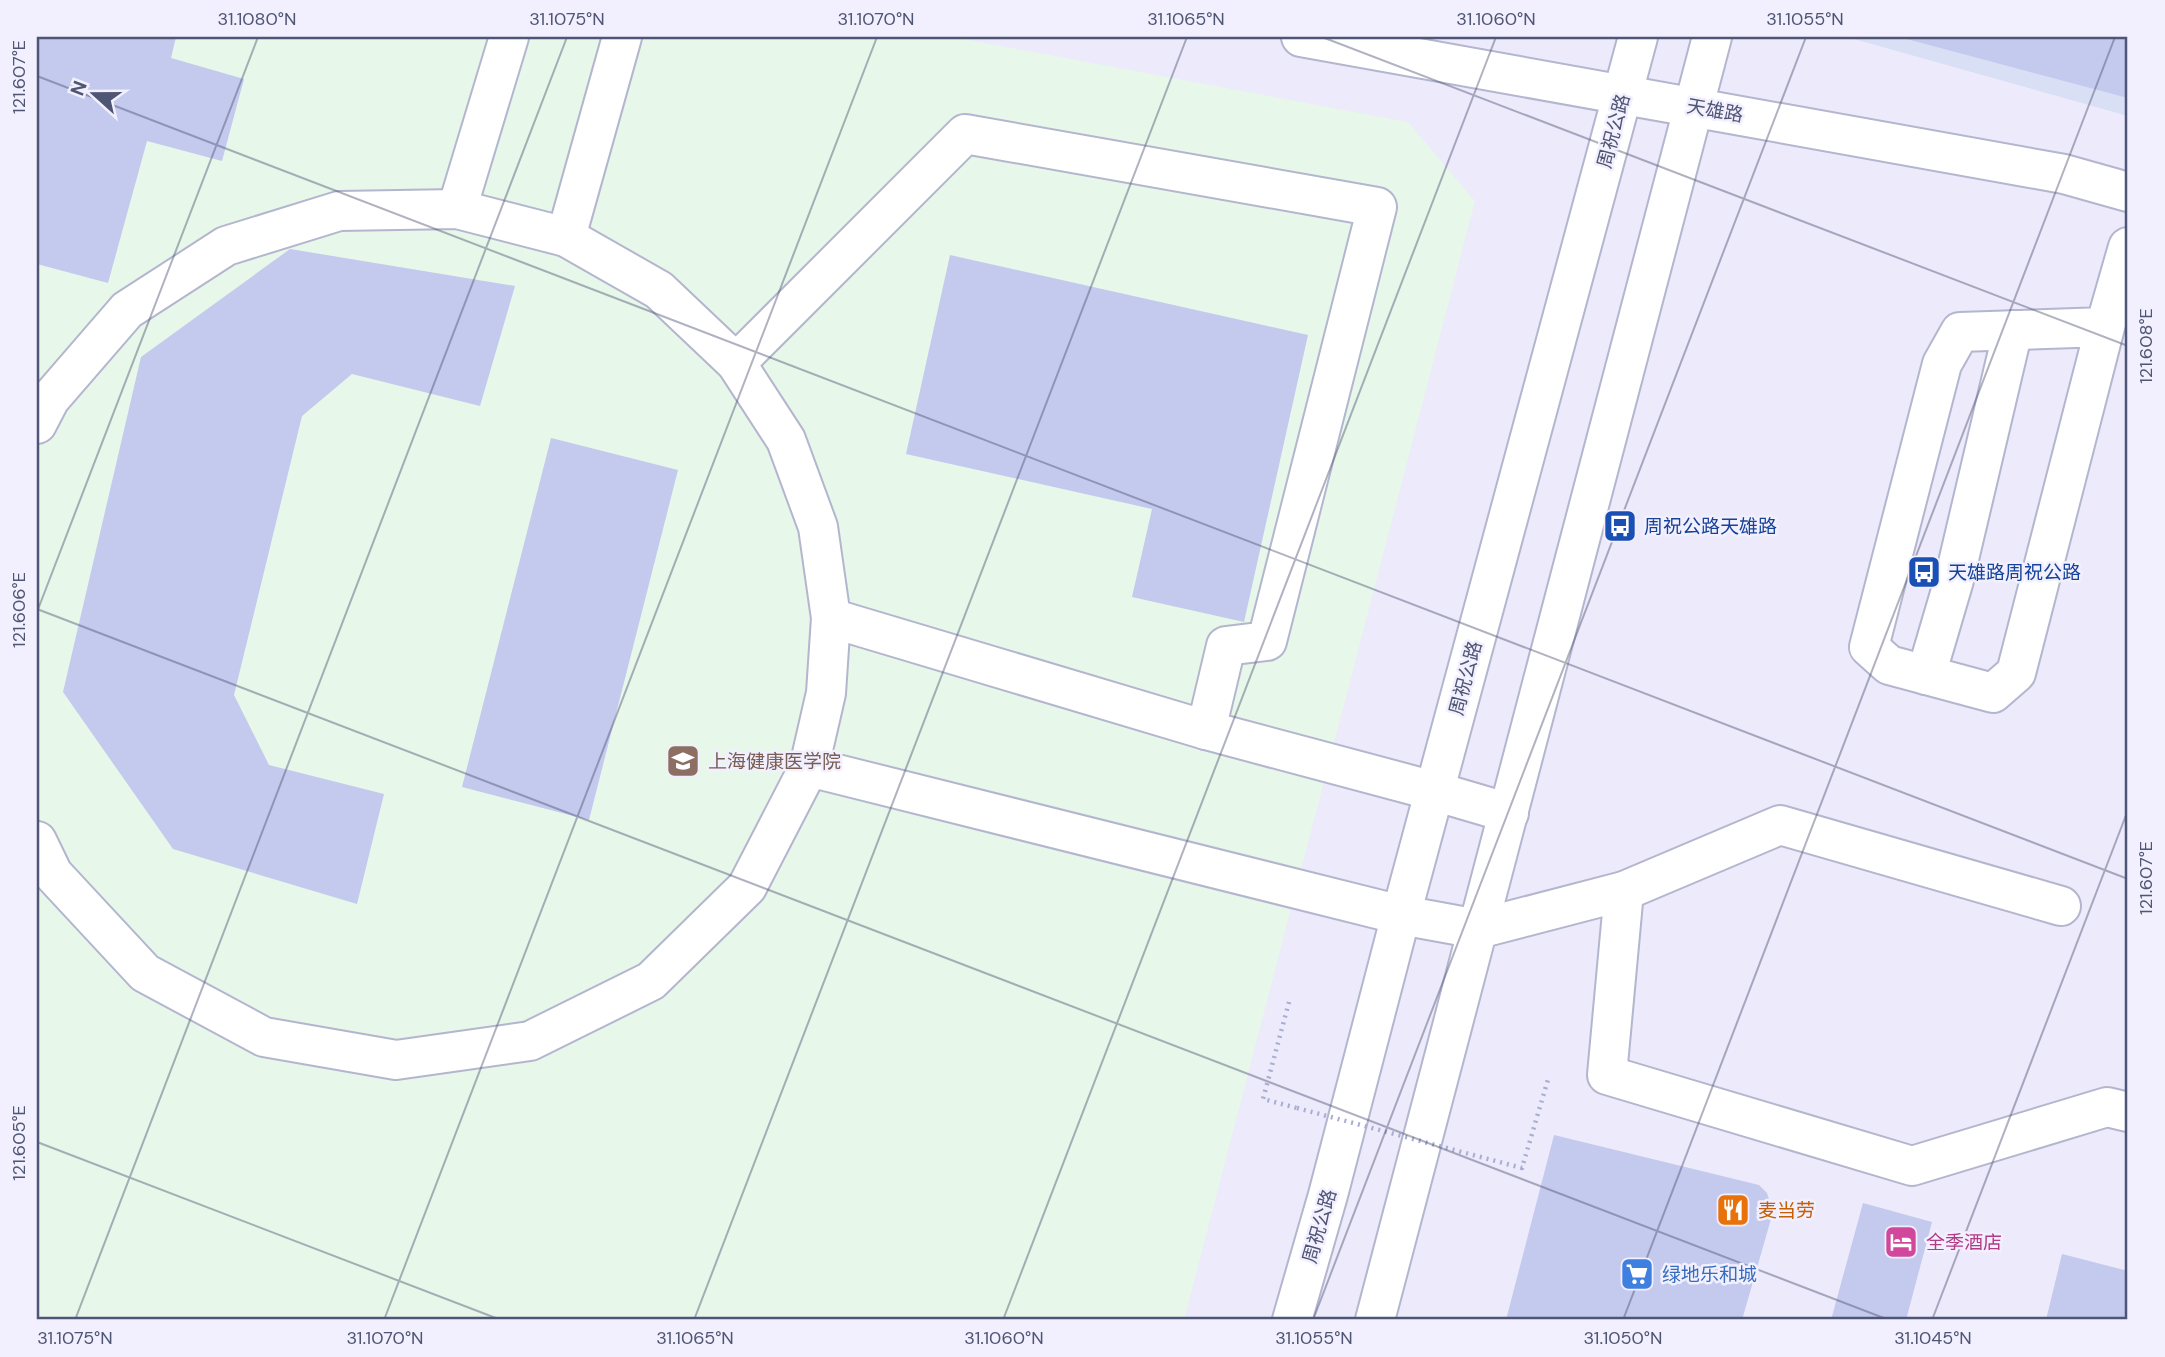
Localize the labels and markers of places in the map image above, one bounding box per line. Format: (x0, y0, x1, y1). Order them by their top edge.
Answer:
bus stop icon: 周祝公路天雄路 (1601, 507, 1639, 545)
place label: 周祝公路天雄路 (1644, 514, 1777, 539)
bus stop icon: 天雄路周祝公路 (1905, 553, 1943, 591)
place label: 天雄路周祝公路 (1948, 560, 2081, 585)
school or university icon: 上海健康医学院 (664, 742, 702, 780)
place label: 上海健康医学院 (708, 749, 841, 774)
restaurant icon: 麦当劳 (1714, 1191, 1752, 1229)
place label: 麦当劳 (1758, 1198, 1815, 1223)
hotel icon: 全季酒店 (1882, 1223, 1920, 1261)
place label: 全季酒店 (1926, 1230, 2002, 1255)
supermarket icon: 绿地乐和城 (1618, 1255, 1656, 1293)
place label: 绿地乐和城 (1662, 1262, 1757, 1287)

